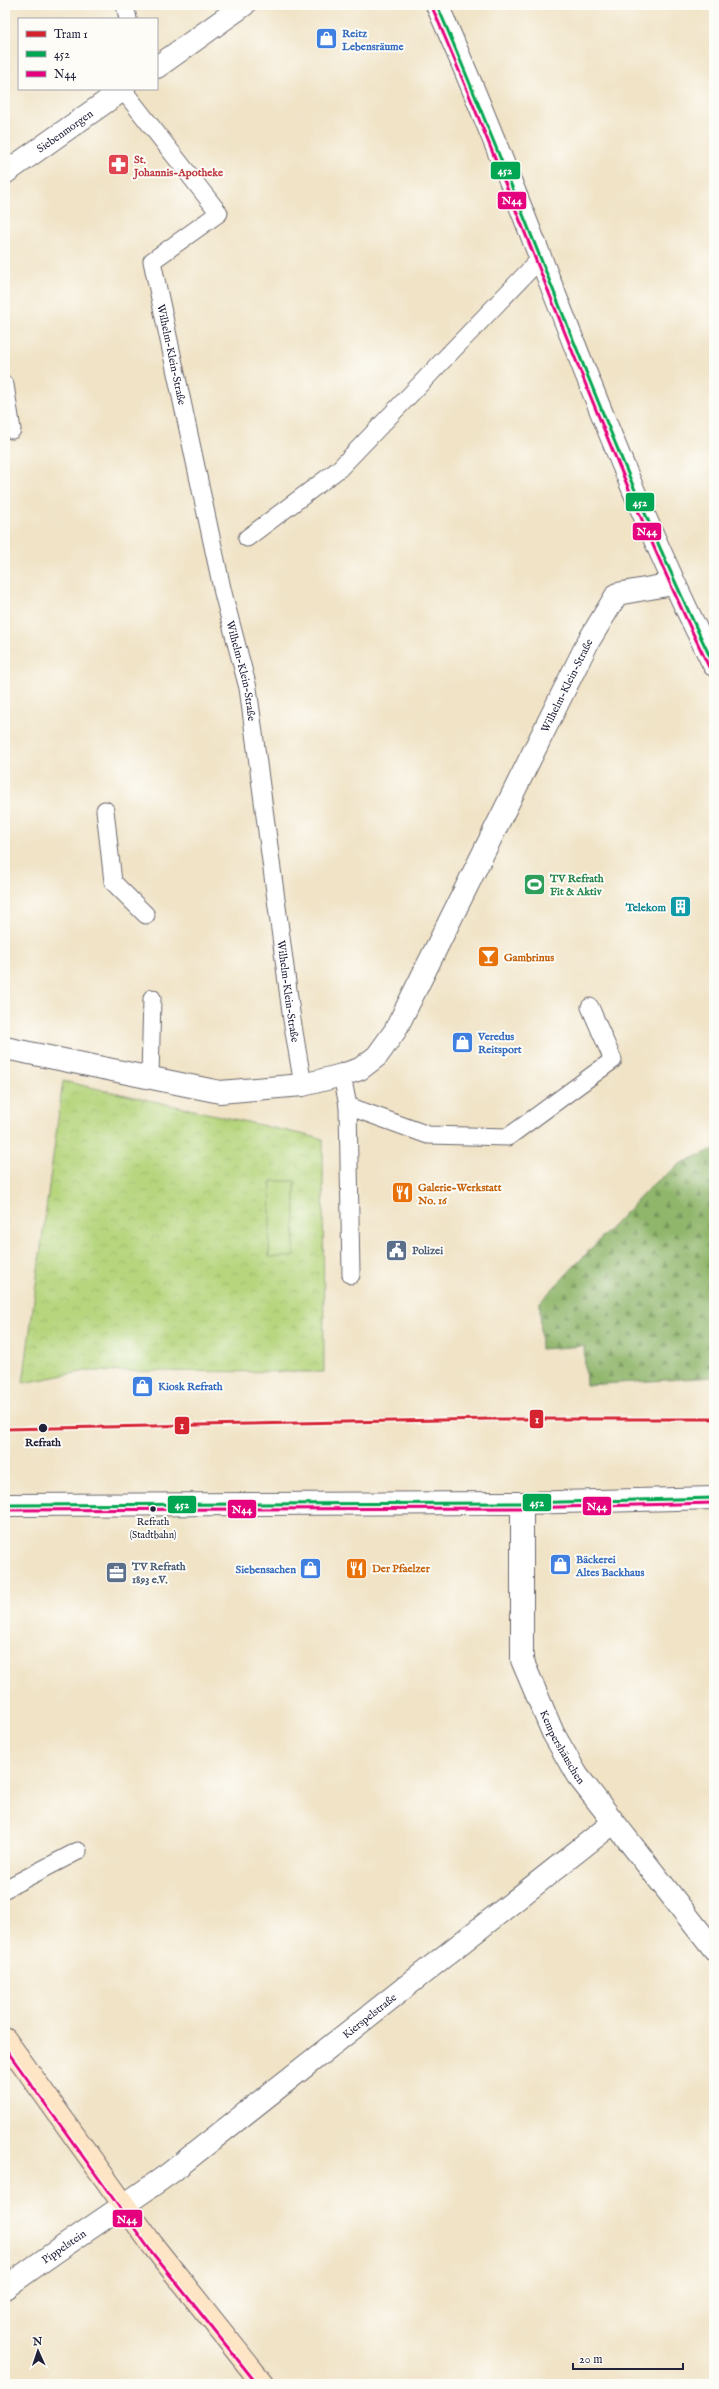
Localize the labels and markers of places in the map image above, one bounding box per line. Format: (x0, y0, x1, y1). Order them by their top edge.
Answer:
shop icon: Reitz Lebensräume (313, 26, 339, 52)
place label: Reitz Lebensräume (341, 27, 404, 54)
pharmacy icon: St. Johannis-Apotheke (105, 152, 131, 178)
place label: St. Johannis-Apotheke (132, 153, 223, 180)
sports icon: TV Refrath Fit & Aktiv (522, 871, 548, 897)
place label: TV Refrath Fit & Aktiv (549, 872, 604, 899)
building icon: Telekom (668, 894, 694, 920)
place label: Telekom (625, 901, 666, 915)
bar icon: Gambrinus (475, 944, 501, 970)
place label: Gambrinus (504, 951, 554, 965)
shop icon: Veredus Reitsport (449, 1029, 475, 1055)
place label: Veredus Reitsport (477, 1030, 522, 1057)
restaurant icon: Galerie-Werkstatt No. 16 (389, 1180, 415, 1206)
place label: Galerie-Werkstatt No. 16 (417, 1181, 502, 1208)
public building icon: Polizei (383, 1237, 409, 1263)
place label: Polizei (412, 1244, 443, 1258)
shop icon: Kiosk Refrath (129, 1373, 155, 1399)
place label: Kiosk Refrath (158, 1380, 223, 1394)
marker: Refrath (37, 1422, 49, 1434)
place label: Refrath (25, 1436, 61, 1450)
marker: Refrath (Stadtbahn) (148, 1504, 158, 1514)
place label: Refrath (Stadtbahn) (129, 1516, 177, 1542)
shop icon: Bäckerei Altes Backhaus (547, 1552, 573, 1578)
place label: Bäckerei Altes Backhaus (575, 1553, 644, 1580)
restaurant icon: Der Pfaelzer (343, 1555, 369, 1581)
shop icon: Siebensachen (298, 1556, 324, 1582)
office icon: TV Refrath 1893 e.V. (104, 1559, 130, 1585)
place label: TV Refrath 1893 e.V. (131, 1560, 186, 1587)
place label: Der Pfaelzer (372, 1562, 431, 1576)
place label: Siebensachen (236, 1563, 296, 1577)

